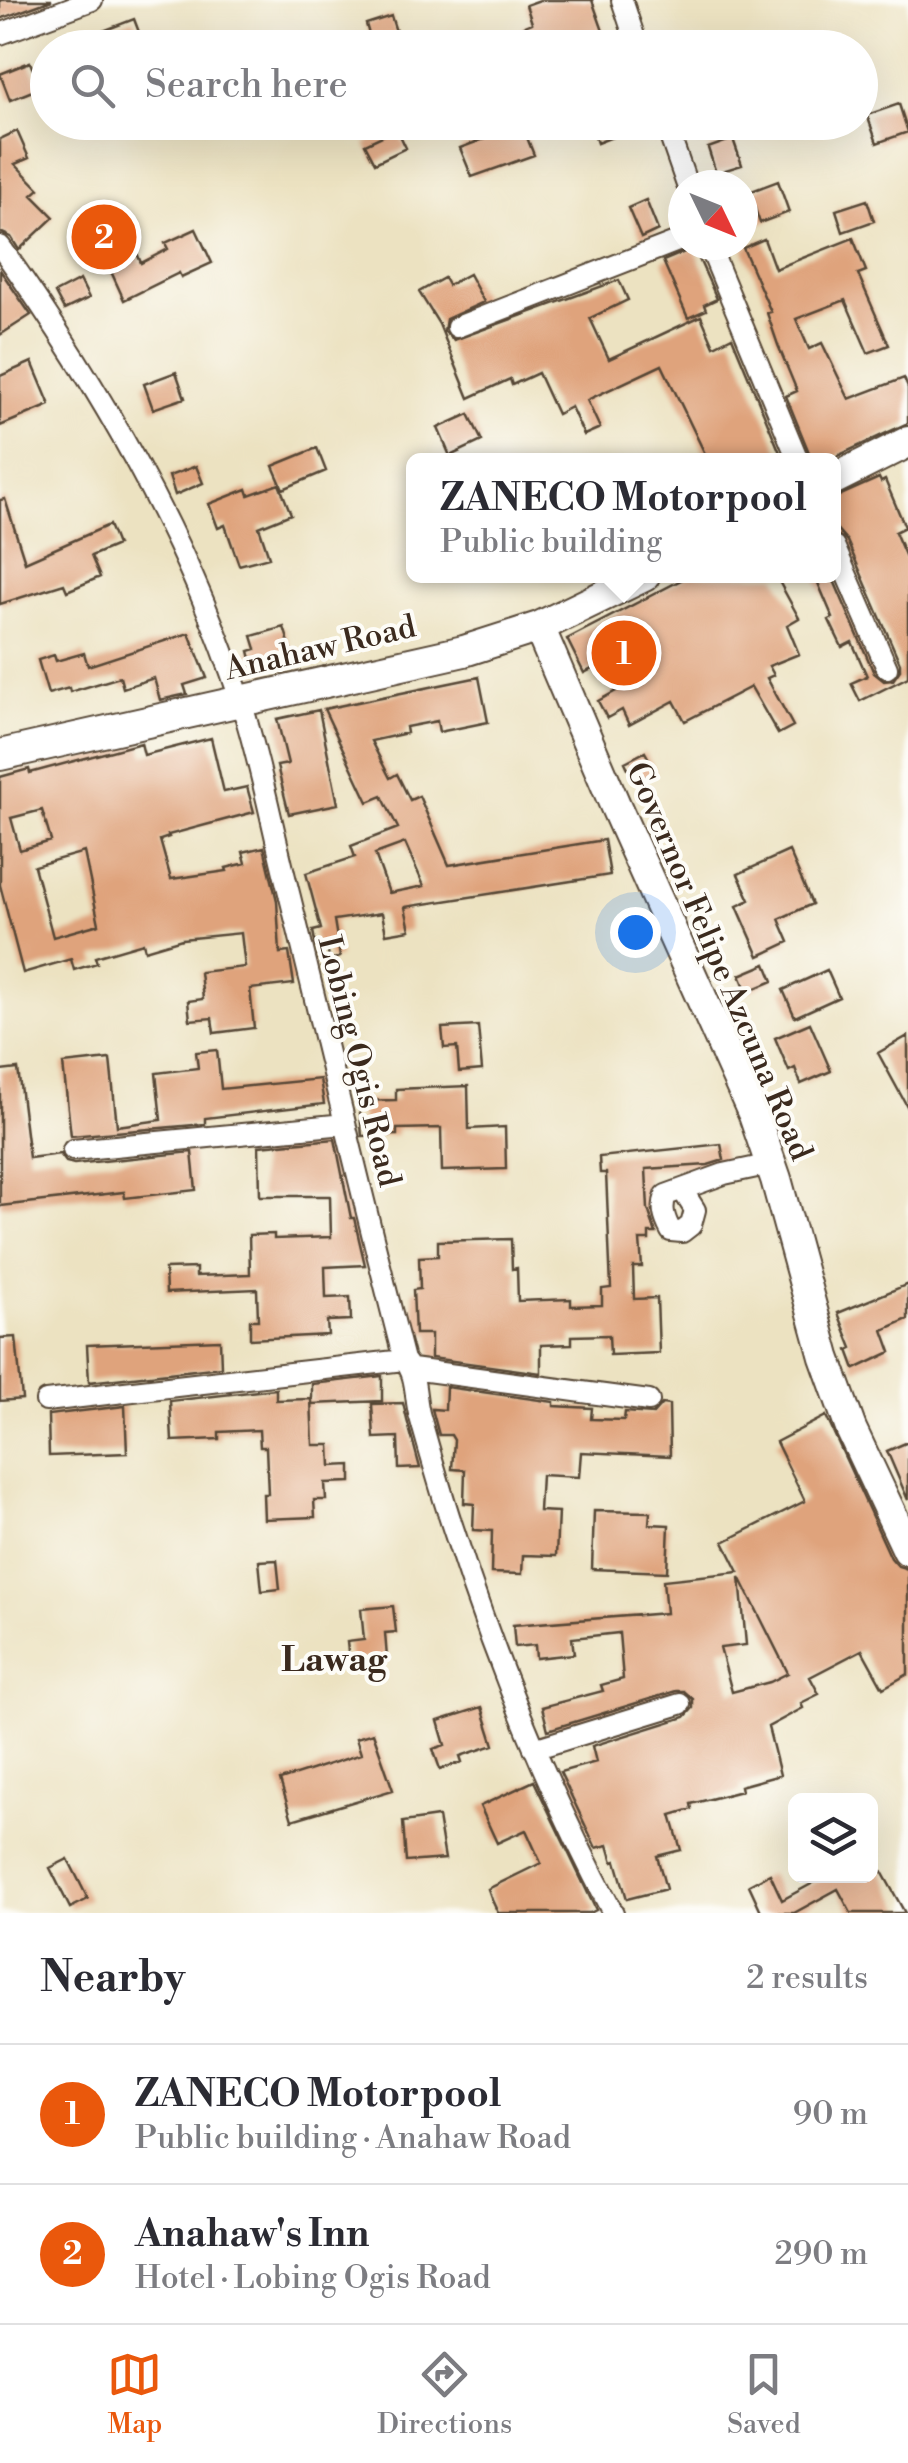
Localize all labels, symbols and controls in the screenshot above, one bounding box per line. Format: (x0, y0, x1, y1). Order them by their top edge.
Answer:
search box (30, 30, 878, 140)
icon: search (65, 58, 120, 113)
text: Search here (145, 62, 348, 109)
north arrow (668, 170, 758, 260)
pin: 2 (72, 200, 136, 274)
popup (406, 453, 841, 583)
text: ZANECO Motorpool (440, 475, 807, 522)
text: Public building (440, 522, 663, 562)
street label: Anahaw Road (220, 607, 420, 690)
pin: 1 (592, 616, 656, 690)
street label: Governor Felipe Azcuna Road (617, 756, 821, 1166)
your location (610, 907, 661, 958)
street label: Lobing Ogis Road (309, 932, 410, 1191)
district label: Lawag (281, 1639, 388, 1682)
map controls (788, 1793, 878, 1883)
button: layers (788, 1793, 878, 1883)
text: Nearby (40, 1952, 185, 2005)
text: 2 results (746, 1958, 868, 1998)
text: ZANECO Motorpool (135, 2071, 501, 2118)
text: 1 (65, 2094, 80, 2134)
text: 90 m (793, 2094, 868, 2134)
text: Public building · Anahaw Road (135, 2118, 571, 2158)
text: Anahaw's Inn (135, 2211, 369, 2258)
text: 2 (62, 2234, 83, 2274)
text: 290 m (775, 2234, 868, 2274)
text: Hotel · Lobing Ogis Road (135, 2258, 491, 2298)
tab: Map (107, 2347, 162, 2442)
tab: Directions (377, 2347, 512, 2442)
tab: Saved (727, 2347, 801, 2442)

